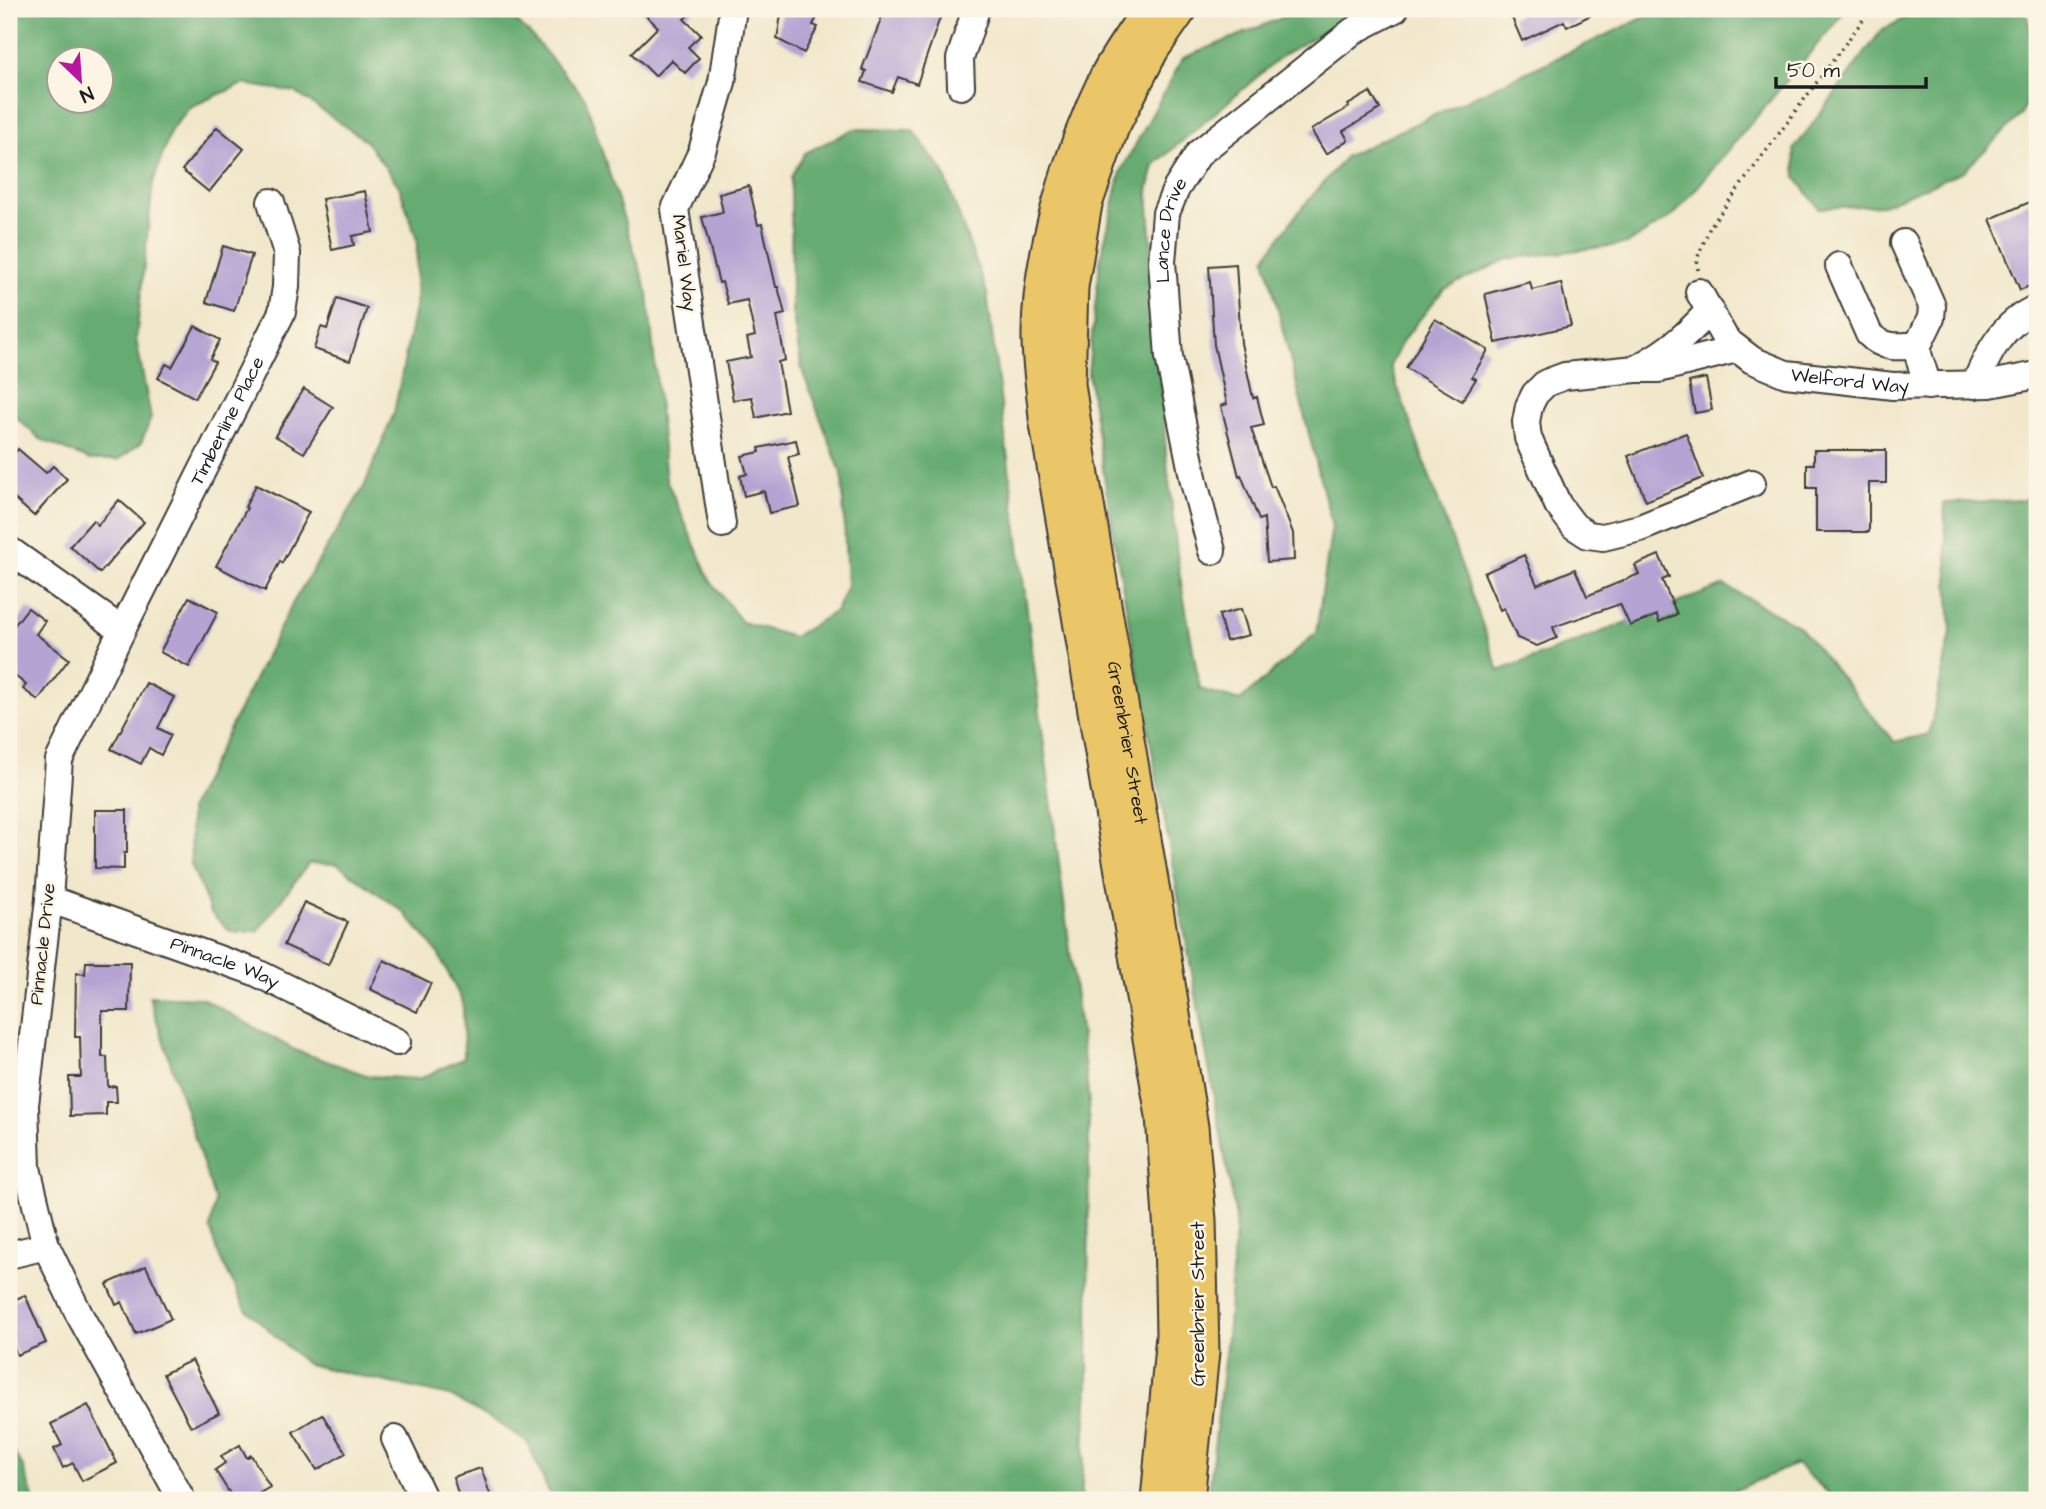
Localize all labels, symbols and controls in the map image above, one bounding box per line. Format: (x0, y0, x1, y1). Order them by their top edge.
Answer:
north arrow (46, 46, 116, 116)
scale bar (1776, 46, 1927, 90)
text: 50 m (1787, 56, 1841, 85)
text: N (75, 79, 98, 109)
street label: Lance Drive (1148, 172, 1194, 284)
street label: Mariel Way (664, 213, 703, 314)
street label: Timberline Place (183, 352, 271, 490)
street label: Welford Way (1789, 361, 1910, 400)
street label: Greenbrier Street (1100, 659, 1155, 827)
street label: Pinnacle Drive (23, 882, 63, 1006)
street label: Pinnacle Way (167, 930, 285, 997)
street label: Greenbrier Street (1185, 1221, 1212, 1386)

